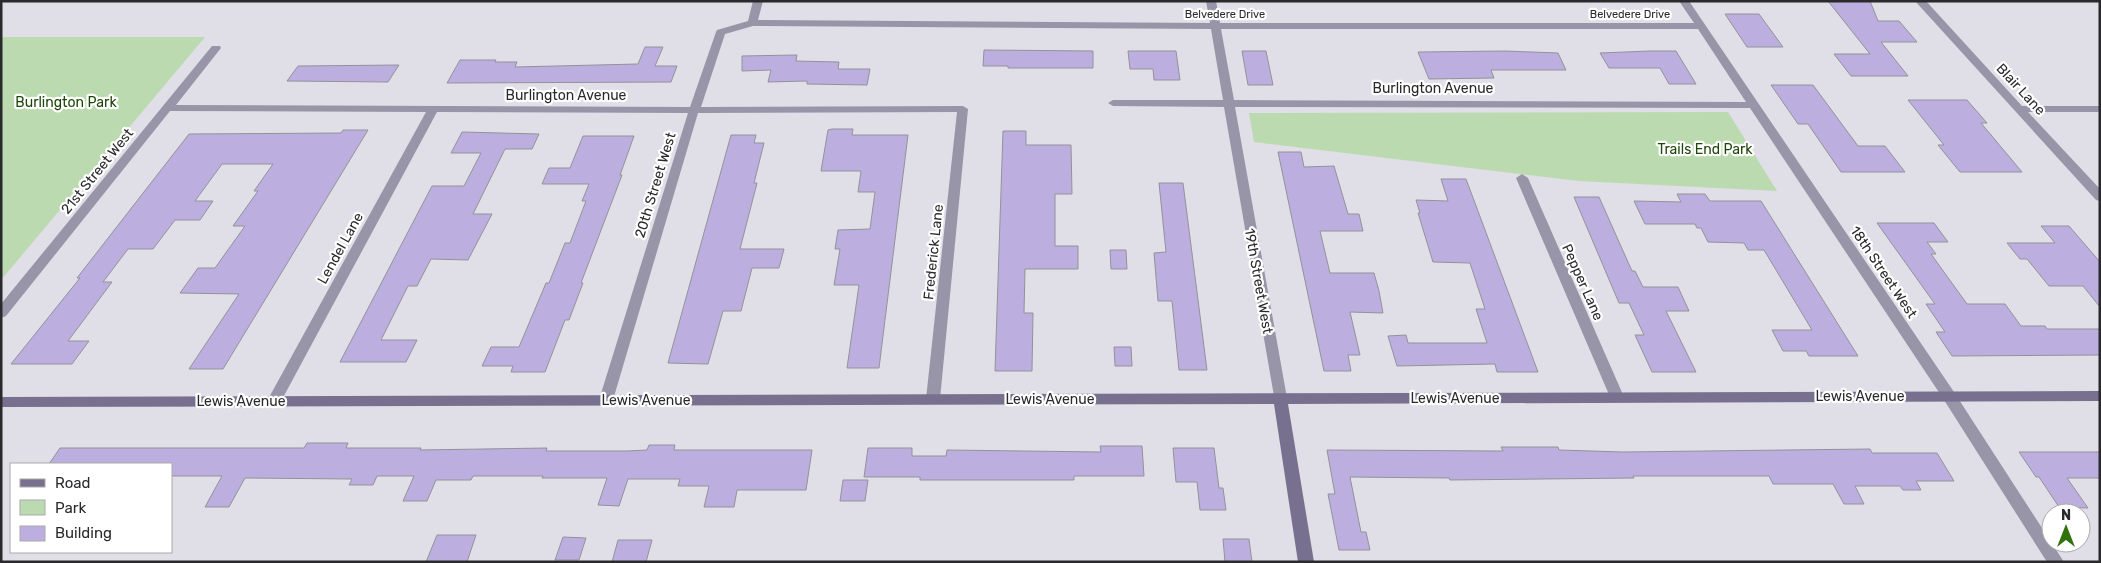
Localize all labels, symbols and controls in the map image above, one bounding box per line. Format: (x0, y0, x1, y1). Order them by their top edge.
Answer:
street label: Belvedere Drive (1185, 8, 1265, 21)
street label: Belvedere Drive (1590, 8, 1670, 21)
street label: Blair Lane (1993, 60, 2049, 119)
street label: Burlington Avenue (1373, 80, 1494, 97)
street label: Burlington Avenue (506, 87, 627, 104)
park label: Burlington Park (15, 94, 117, 111)
street label: 21st Street West (58, 125, 137, 218)
street label: 20th Street West (631, 130, 680, 240)
park label: Trails End Park (1657, 141, 1753, 158)
street label: Frederick Lane (920, 203, 947, 301)
street label: Lendel Lane (314, 209, 367, 287)
street label: 18th Street West (1847, 223, 1921, 322)
street label: 19th Street West (1241, 227, 1276, 336)
street label: Pepper Lane (1558, 241, 1607, 323)
street label: Lewis Avenue (1815, 388, 1905, 405)
street label: Lewis Avenue (1410, 390, 1500, 407)
street label: Lewis Avenue (1005, 391, 1095, 408)
street label: Lewis Avenue (601, 392, 691, 409)
street label: Lewis Avenue (196, 393, 286, 410)
legend (10, 463, 172, 553)
text: Road (55, 474, 91, 492)
text: Park (55, 499, 86, 517)
north arrow (2041, 503, 2091, 553)
text: N (2061, 507, 2071, 524)
text: Building (55, 524, 112, 542)

